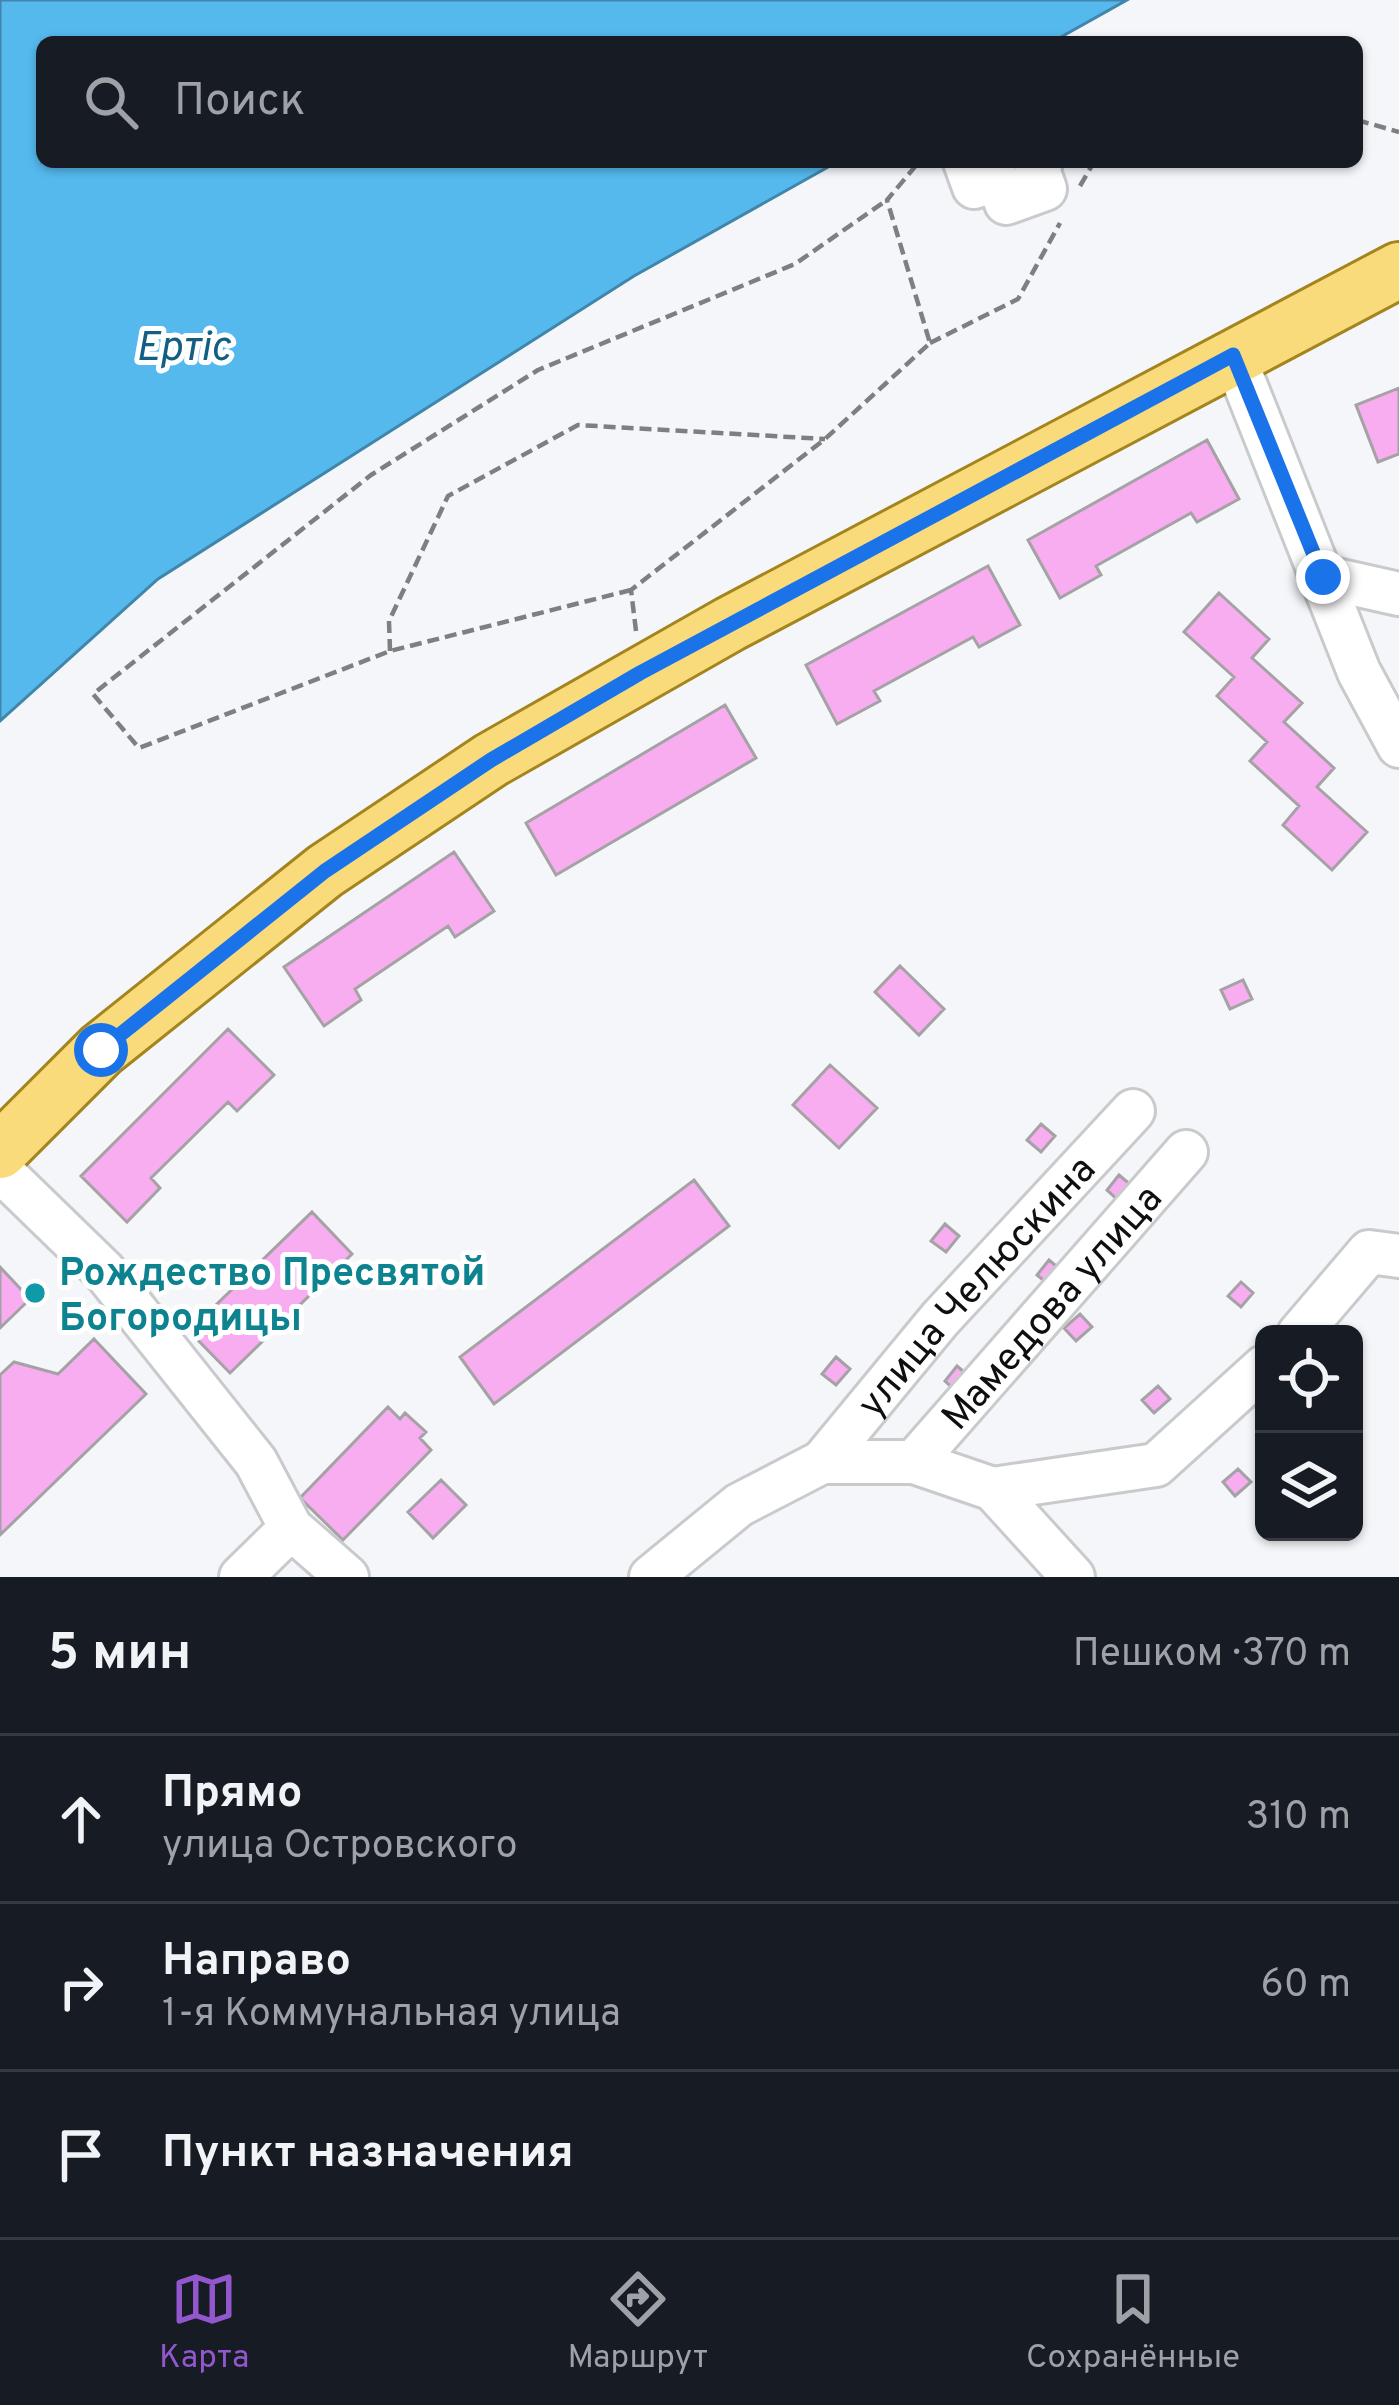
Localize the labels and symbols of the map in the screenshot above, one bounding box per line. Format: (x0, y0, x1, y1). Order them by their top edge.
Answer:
water label: Ертіс (136, 323, 231, 376)
route end (1296, 550, 1350, 604)
route start (74, 1023, 128, 1077)
street label: улица Челюскина (849, 1147, 1108, 1429)
street label: Мамедова улица (933, 1177, 1175, 1442)
place label: Рождество Пресвятой Богородицы (59, 1251, 485, 1345)
marker: Рождество Пресвятой Богородицы (22, 1280, 48, 1306)

